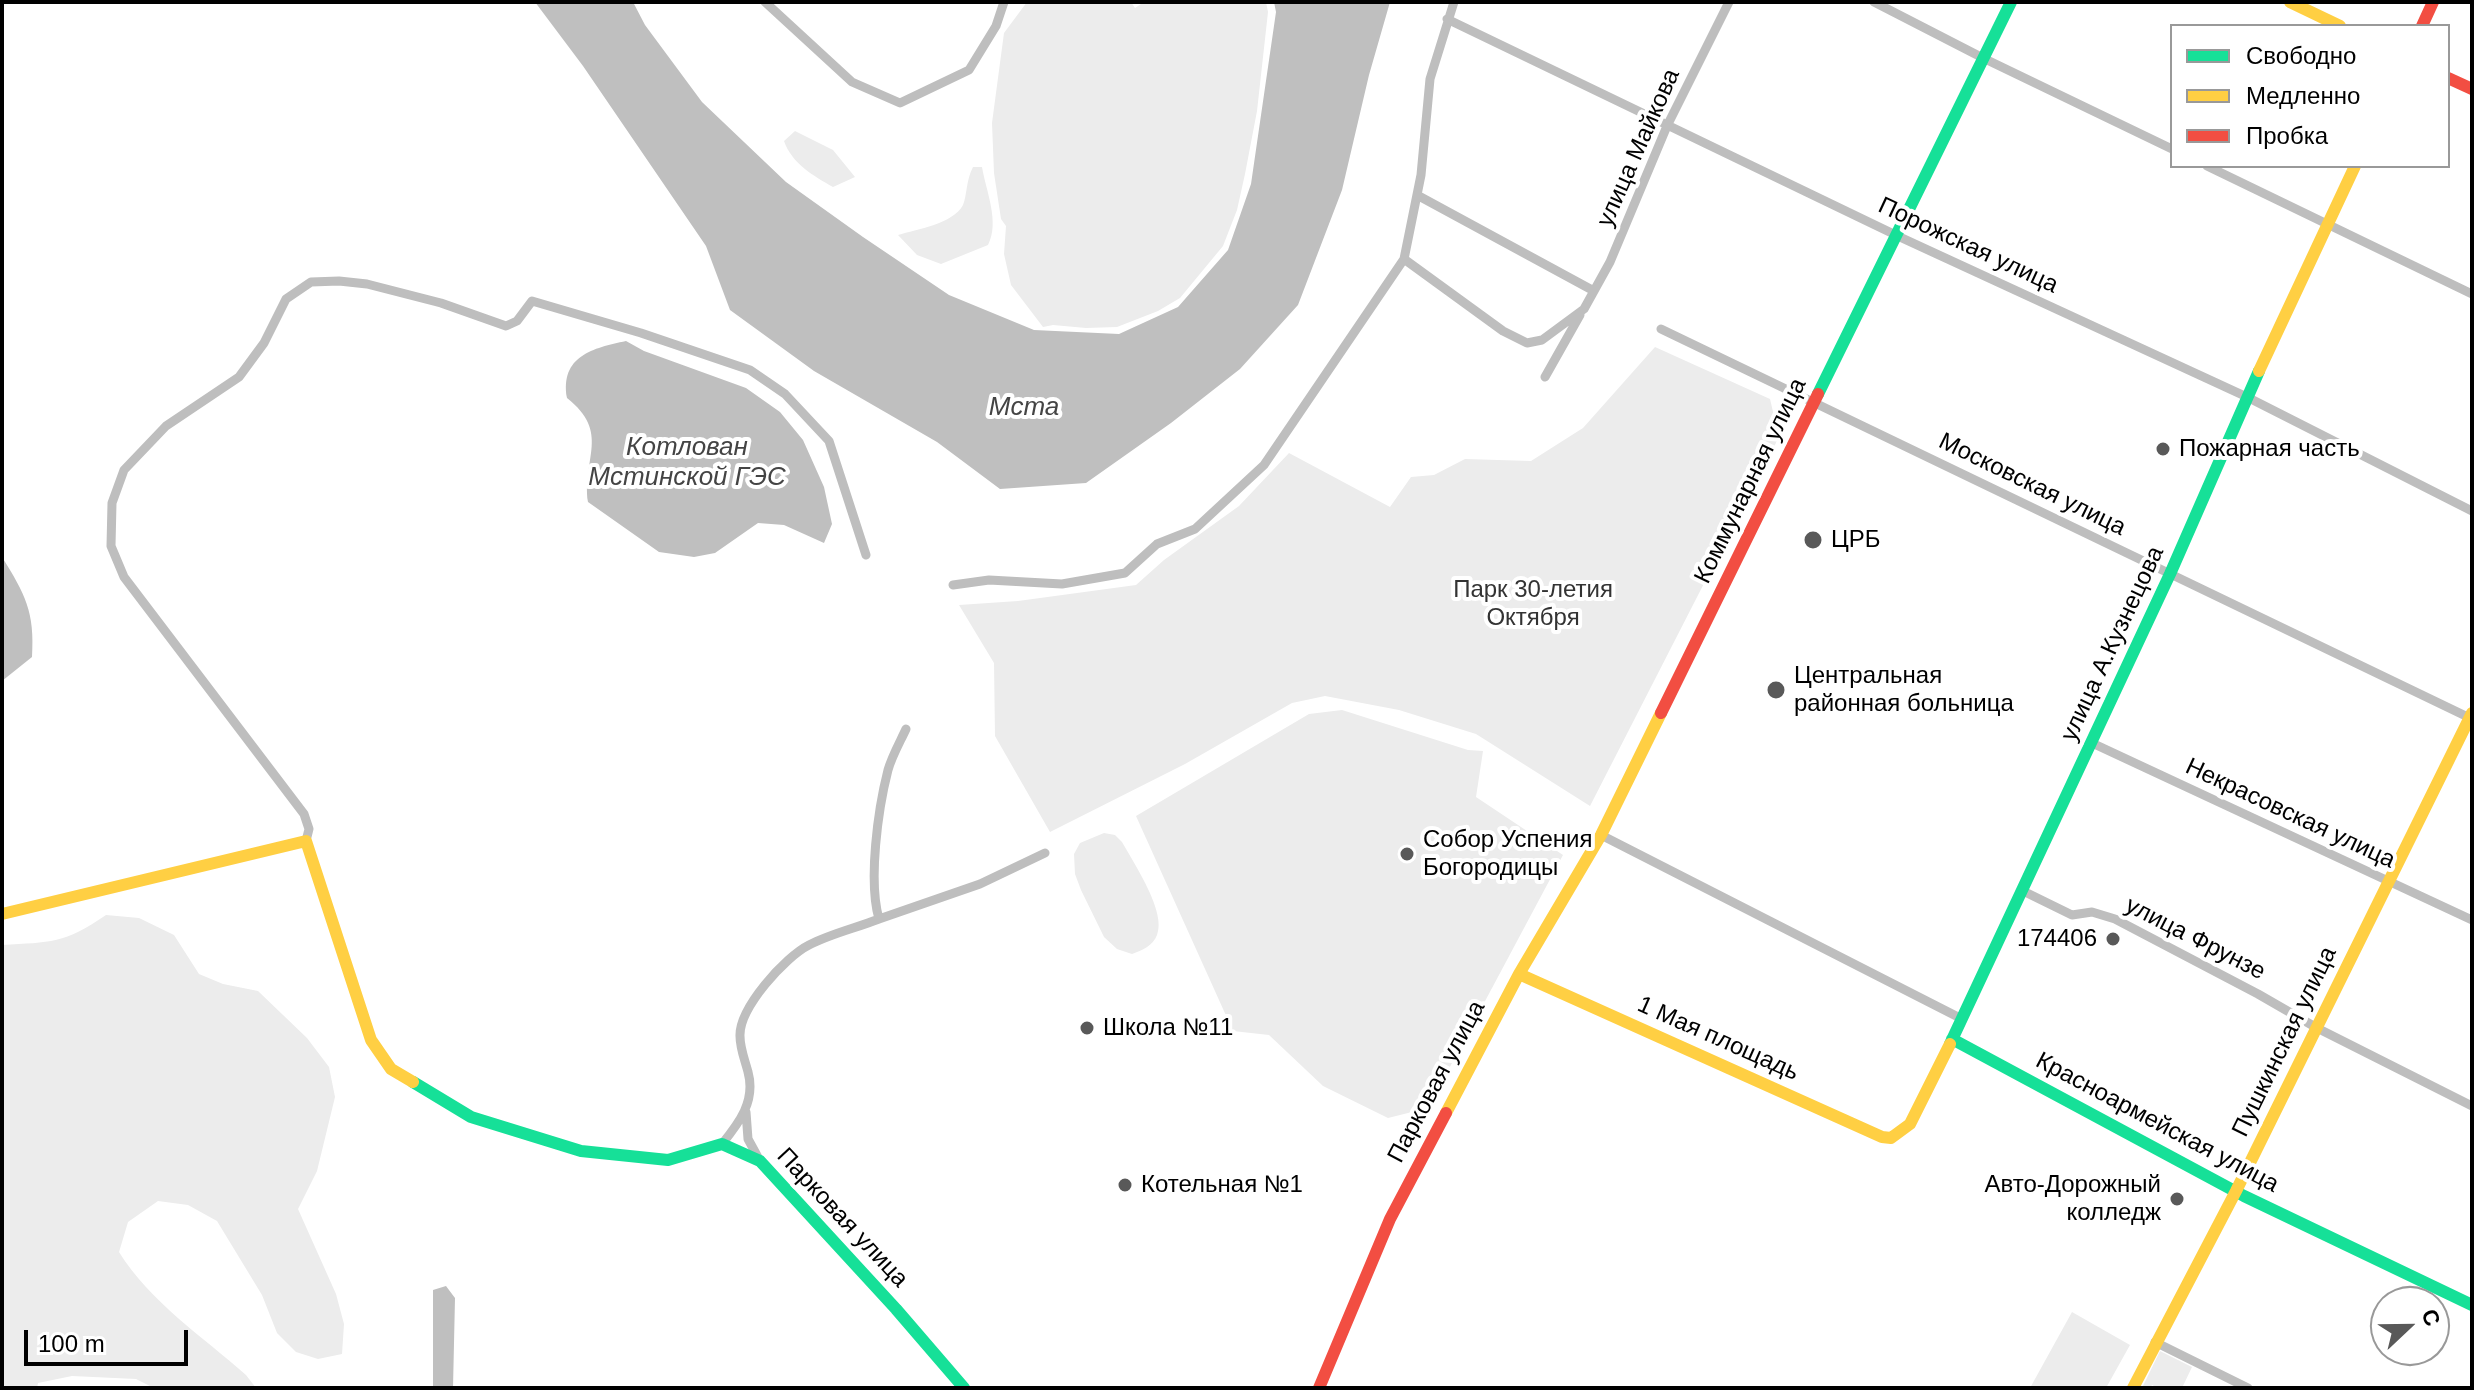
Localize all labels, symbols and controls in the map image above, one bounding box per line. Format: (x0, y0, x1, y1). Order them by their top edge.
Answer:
legend (2170, 24, 2450, 168)
text: Свободно (2246, 42, 2356, 69)
street label: улица Майкова (1591, 65, 1687, 231)
text: Медленно (2246, 82, 2360, 109)
text: Пробка (2246, 122, 2328, 149)
street label: Порожская улица (1874, 192, 2062, 300)
street label: Коммунарная улица (1689, 374, 1813, 588)
water label: Мста (989, 392, 1059, 424)
street label: Московская улица (1934, 427, 2130, 543)
water label: Котлован Мстинской ГЭС (588, 432, 786, 494)
place label: Пожарная часть (2179, 435, 2360, 463)
marker: Пожарная часть (2154, 440, 2172, 458)
place label: ЦРБ (1831, 526, 1881, 554)
marker: ЦРБ (1802, 529, 1824, 551)
street label: улица А.Кузнецова (2055, 542, 2171, 746)
park label: Парк 30-летия Октября (1453, 576, 1613, 632)
place label: Центральная районная больница (1794, 662, 2014, 718)
marker: Центральная районная больница (1765, 679, 1787, 701)
street label: Некрасовская улица (2181, 753, 2399, 875)
place label: Собор Успения Богородицы (1423, 826, 1592, 882)
marker: Собор Успения Богородицы (1398, 845, 1416, 863)
street label: улица Фрунзе (2120, 891, 2270, 987)
place label: 174406 (2017, 925, 2097, 953)
marker: 174406 (2104, 930, 2122, 948)
street label: Пушкинская улица (2227, 942, 2343, 1142)
street label: 1 Мая площадь (1633, 991, 1803, 1087)
street label: Парковая улица (1382, 996, 1492, 1168)
place label: Школа №11 (1103, 1014, 1233, 1042)
marker: Школа №11 (1078, 1019, 1096, 1037)
street label: Красноармейская улица (2030, 1047, 2284, 1199)
street label: Парковая улица (770, 1143, 914, 1293)
place label: Котельная №1 (1141, 1171, 1303, 1199)
place label: Авто-Дорожный колледж (1984, 1171, 2161, 1227)
marker: Котельная №1 (1116, 1176, 1134, 1194)
marker: Авто-Дорожный колледж (2168, 1190, 2186, 1208)
north arrow (2370, 1286, 2450, 1366)
text: С (2416, 1306, 2445, 1330)
scale bar (28, 1314, 192, 1364)
text: 100 m (38, 1330, 105, 1357)

